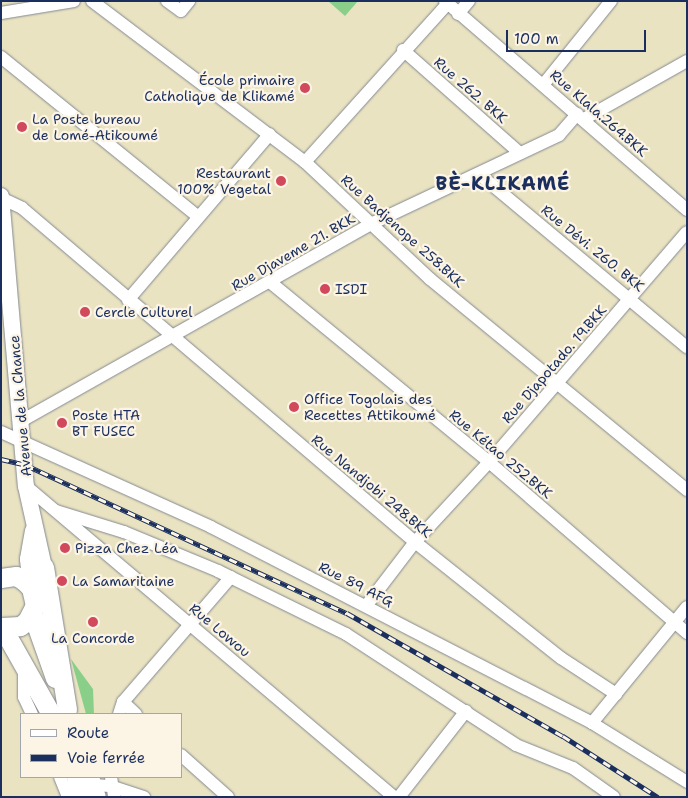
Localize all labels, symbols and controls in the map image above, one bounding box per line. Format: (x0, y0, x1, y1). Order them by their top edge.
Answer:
scale bar (508, 20, 648, 52)
text: 100 m (514, 29, 559, 49)
street label: Rue 262. BKK (431, 54, 511, 126)
street label: Rue Klala.264.BKK (547, 66, 651, 160)
place label: École primaire Catholique de Klikamé (144, 72, 295, 104)
marker: École primaire Catholique de Klikamé (299, 82, 311, 94)
place label: La Poste bureau de Lomé-Atikoumé (32, 111, 158, 144)
marker: La Poste bureau de Lomé-Atikoumé (16, 121, 28, 133)
place label: Restaurant 100% Vegetal (177, 165, 271, 198)
street label: Rue Badjenope 258.BKK (338, 171, 468, 291)
district label: BÈ-KLIKAMÉ (434, 173, 572, 195)
marker: Restaurant 100% Vegetal (275, 175, 287, 187)
street label: Rue Dévi. 260. BKK (538, 201, 648, 295)
street label: Rue Djaveme 21. BKK (228, 210, 358, 294)
place label: ISDI (335, 281, 367, 297)
marker: ISDI (319, 283, 331, 295)
street label: Rue Djapotado. 19.BKK (498, 301, 610, 427)
place label: Cercle Culturel (95, 304, 193, 320)
marker: Cercle Culturel (79, 306, 91, 318)
street label: Avenue de la Chance (5, 334, 35, 478)
place label: Office Togolais des Recettes Attikoumé (304, 391, 436, 424)
marker: Office Togolais des Recettes Attikoumé (288, 401, 300, 413)
street label: Rue Kétao 252.BKK (446, 406, 556, 502)
place label: Poste HTA BT FUSEC (72, 407, 140, 440)
marker: Poste HTA BT FUSEC (56, 417, 68, 429)
street label: Rue Nandjobi 248.BKK (308, 431, 436, 541)
place label: Pizza Chez Léa (75, 540, 178, 556)
marker: Pizza Chez Léa (59, 542, 71, 554)
street label: Rue 89 AFG (316, 558, 396, 610)
place label: La Samaritaine (72, 573, 174, 589)
marker: La Samaritaine (56, 575, 68, 587)
street label: Rue Lowou (186, 600, 254, 660)
marker: La Concorde (87, 616, 99, 628)
place label: La Concorde (51, 630, 135, 646)
legend (20, 713, 182, 778)
text: Route (67, 723, 109, 743)
text: Voie ferrée (67, 748, 145, 768)

